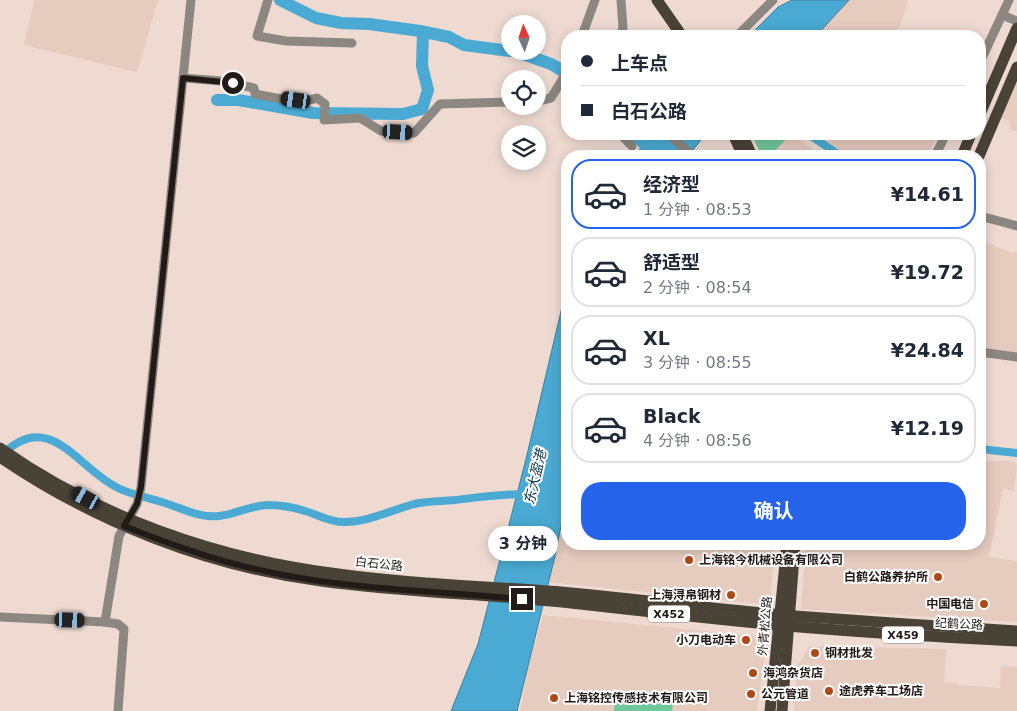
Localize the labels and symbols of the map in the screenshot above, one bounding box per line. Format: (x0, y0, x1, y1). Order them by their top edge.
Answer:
north arrow (501, 15, 546, 60)
route start (222, 72, 244, 94)
car (280, 90, 311, 110)
car (382, 124, 413, 140)
water label: 东大盈港 (521, 446, 550, 506)
car (69, 484, 102, 512)
callout: 3 分钟 (487, 526, 557, 562)
place label: 上海铭今机械设备有限公司 (699, 553, 843, 567)
marker: 上海铭今机械设备有限公司 (683, 554, 695, 566)
street label: 白石公路 (354, 555, 404, 573)
place label: 白鹤公路养护所 (844, 570, 928, 584)
marker: 白鹤公路养护所 (932, 571, 944, 583)
route end (511, 588, 533, 610)
place label: 上海浔帛钢材 (649, 588, 721, 602)
marker: 上海浔帛钢材 (725, 589, 737, 601)
street label: 外青松公路 (755, 595, 775, 657)
place label: 中国电信 (926, 597, 974, 611)
marker: 中国电信 (978, 598, 990, 610)
road number: X452 (648, 606, 690, 622)
car (54, 612, 85, 628)
street label: 纪鹤公路 (935, 616, 983, 632)
road number: X459 (882, 626, 924, 644)
place label: 小刀电动车 (676, 633, 736, 647)
marker: 小刀电动车 (740, 634, 752, 646)
place label: 钢材批发 (825, 646, 873, 660)
marker: 钢材批发 (809, 647, 821, 659)
place label: 海鸿杂货店 (763, 666, 823, 680)
marker: 海鸿杂货店 (747, 667, 759, 679)
place label: 途虎养车工场店 (839, 684, 923, 698)
marker: 途虎养车工场店 (823, 685, 835, 697)
place label: 公元管道 (761, 687, 809, 701)
marker: 公元管道 (745, 688, 757, 700)
place label: 上海铭控传感技术有限公司 (564, 691, 708, 705)
marker: 上海铭控传感技术有限公司 (548, 692, 560, 704)

